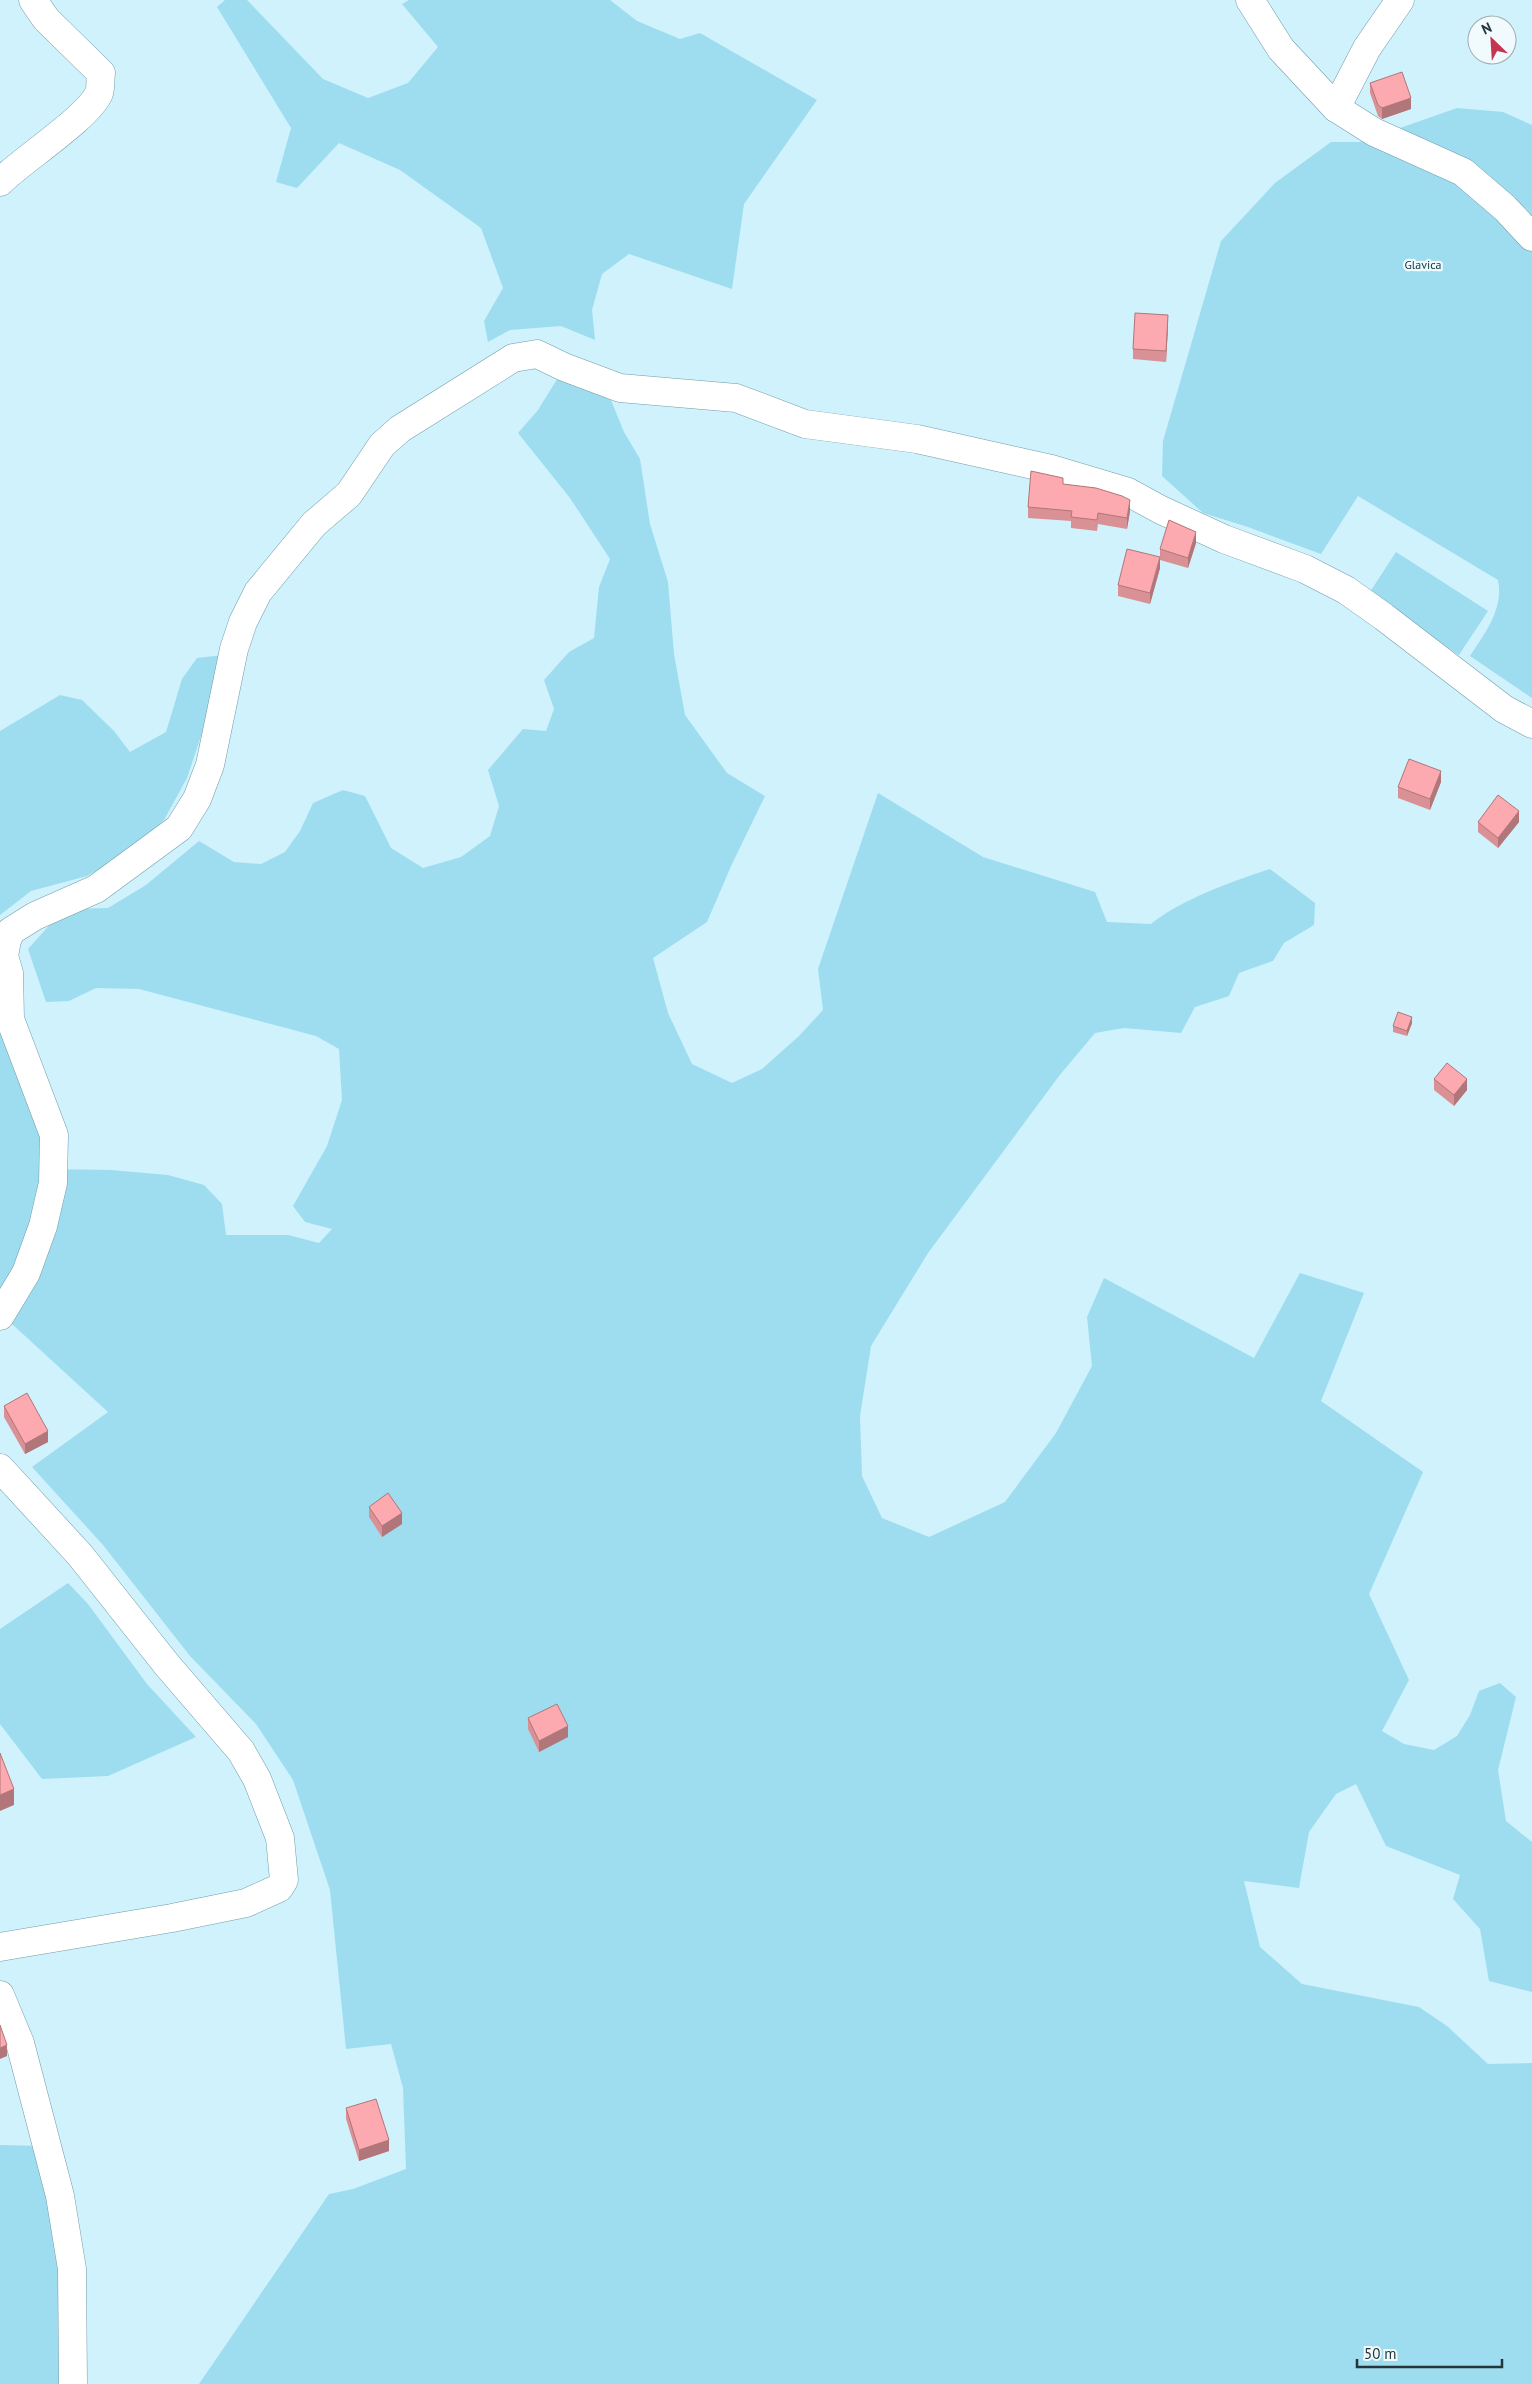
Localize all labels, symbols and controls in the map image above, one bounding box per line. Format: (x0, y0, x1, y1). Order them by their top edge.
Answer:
north arrow (1467, 15, 1517, 65)
text: N (1479, 18, 1494, 38)
park label: Glavica (1404, 257, 1442, 272)
scale bar (1357, 2336, 1502, 2368)
text: 50 m (1364, 2344, 1397, 2363)

